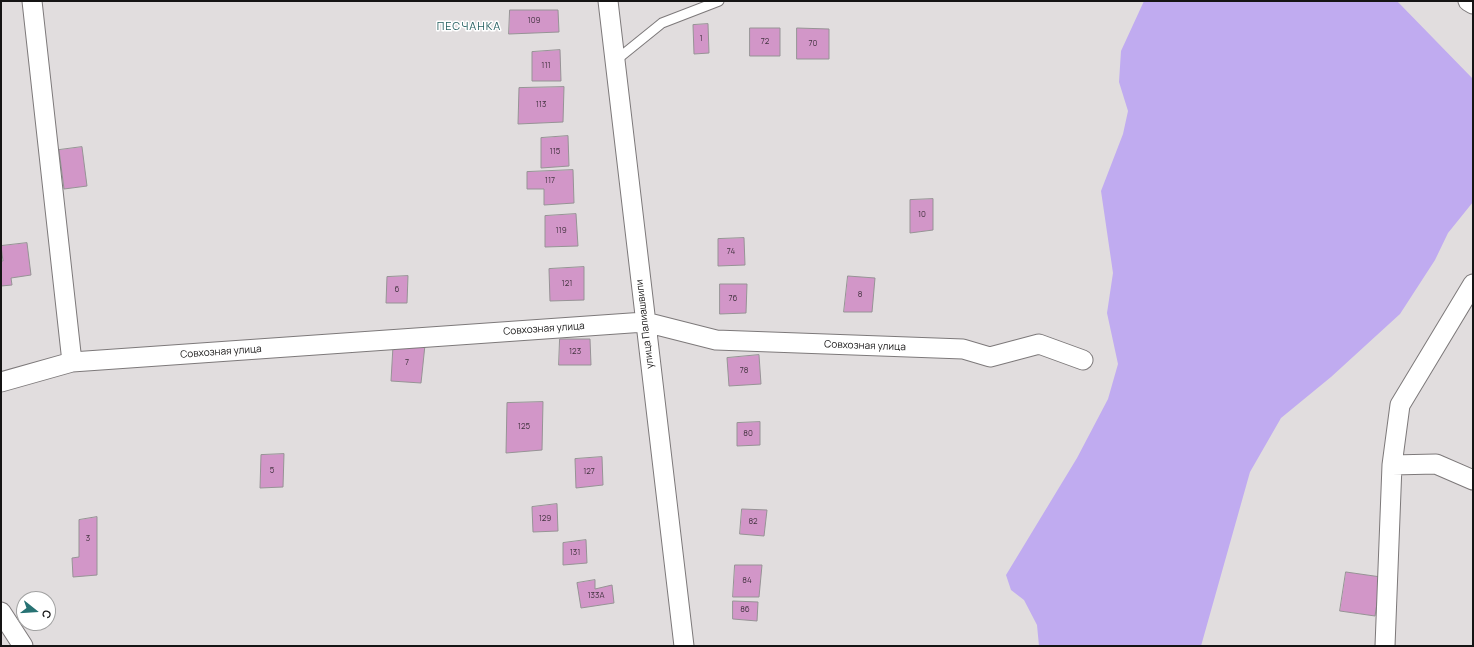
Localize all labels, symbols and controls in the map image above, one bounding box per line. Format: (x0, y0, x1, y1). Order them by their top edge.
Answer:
house number: 109 (528, 16, 540, 26)
district label: ПЕСЧАНКА (437, 20, 501, 34)
house number: 1 (699, 34, 703, 44)
house number: 72 (761, 37, 769, 47)
house number: 70 (809, 39, 817, 49)
house number: 111 (541, 61, 551, 71)
house number: 113 (536, 100, 546, 110)
house number: 115 (550, 147, 560, 157)
house number: 117 (545, 176, 555, 186)
house number: 10 (918, 210, 926, 220)
house number: 119 (555, 226, 567, 236)
house number: 74 (727, 247, 735, 257)
house number: 121 (562, 279, 572, 289)
street label: улица Палиашвили (634, 279, 656, 369)
house number: 6 (395, 285, 399, 295)
house number: 8 (858, 290, 862, 300)
house number: 76 (729, 294, 737, 304)
street label: Совхозная улица (503, 320, 585, 338)
street label: Совхозная улица (824, 339, 906, 353)
street label: Совхозная улица (180, 343, 262, 361)
house number: 123 (569, 347, 581, 357)
house number: 7 (405, 358, 409, 368)
house number: 78 (740, 366, 748, 376)
house number: 125 (518, 422, 530, 432)
house number: 80 (743, 429, 753, 439)
house number: 5 (270, 466, 274, 476)
house number: 127 (583, 467, 595, 477)
house number: 129 (539, 514, 551, 524)
house number: 82 (748, 517, 758, 527)
house number: 3 (86, 534, 90, 544)
house number: 131 (570, 548, 580, 558)
house number: 84 (742, 576, 752, 586)
north arrow (16, 591, 56, 631)
house number: 133А (587, 591, 605, 601)
house number: 86 (740, 605, 750, 615)
text: С (39, 608, 55, 620)

